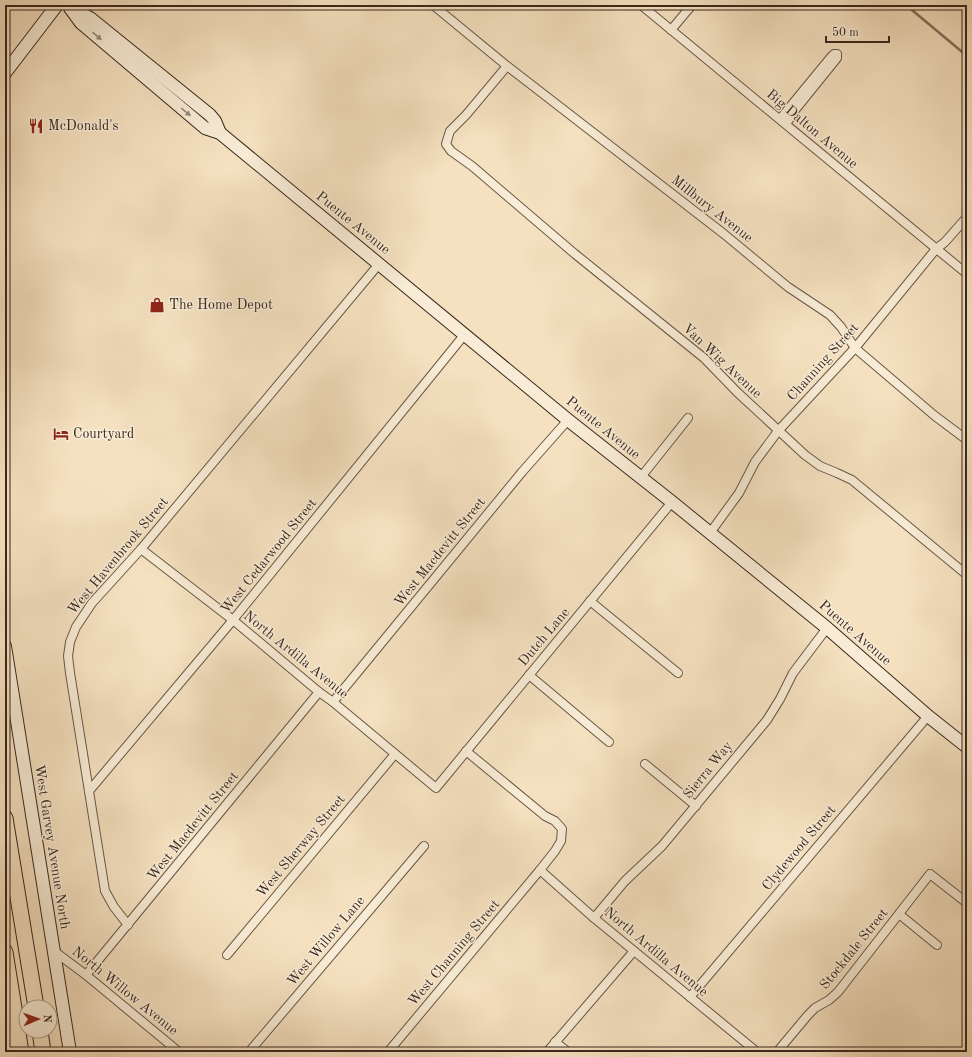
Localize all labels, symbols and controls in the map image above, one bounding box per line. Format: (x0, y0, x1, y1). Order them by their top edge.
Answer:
scale bar (826, 18, 889, 44)
text: 50 m (832, 26, 859, 39)
one-way arrow (91, 32, 102, 41)
street label: Big Dalton Avenue (764, 87, 860, 171)
one-way arrow (181, 108, 192, 117)
restaurant icon: McDonald's (27, 117, 45, 135)
place label: McDonald's (48, 119, 119, 133)
street label: Millbury Avenue (669, 173, 755, 245)
street label: Puente Avenue (313, 189, 393, 257)
shop icon: The Home Depot (148, 296, 166, 314)
place label: The Home Depot (169, 298, 273, 312)
street label: Channing Street (785, 320, 861, 403)
street label: Van Wig Avenue (680, 321, 764, 401)
street label: Puente Avenue (563, 394, 643, 462)
hotel icon: Courtyard (52, 425, 70, 443)
place label: Courtyard (73, 427, 134, 441)
street label: West Havenbrook Street (65, 495, 171, 617)
street label: West Macdevitt Street (392, 495, 488, 609)
street label: West Cedarwood Street (219, 496, 320, 616)
street label: Puente Avenue (816, 598, 894, 668)
street label: Dutch Lane (516, 605, 572, 669)
street label: North Ardilla Avenue (241, 609, 351, 701)
street label: Sierra Way (681, 738, 736, 801)
street label: West Garvey Avenue North (32, 764, 72, 931)
street label: West Macdevitt Street (145, 769, 241, 883)
street label: West Sherway Street (254, 792, 348, 900)
street label: Clydewood Street (760, 803, 839, 893)
street label: West Willow Lane (285, 893, 367, 989)
street label: West Channing Street (406, 897, 502, 1009)
street label: North Ardilla Avenue (602, 905, 710, 999)
street label: Stockdale Street (817, 906, 891, 992)
street label: North Willow Avenue (69, 944, 181, 1038)
north arrow (18, 999, 58, 1039)
text: N (41, 1014, 52, 1024)

